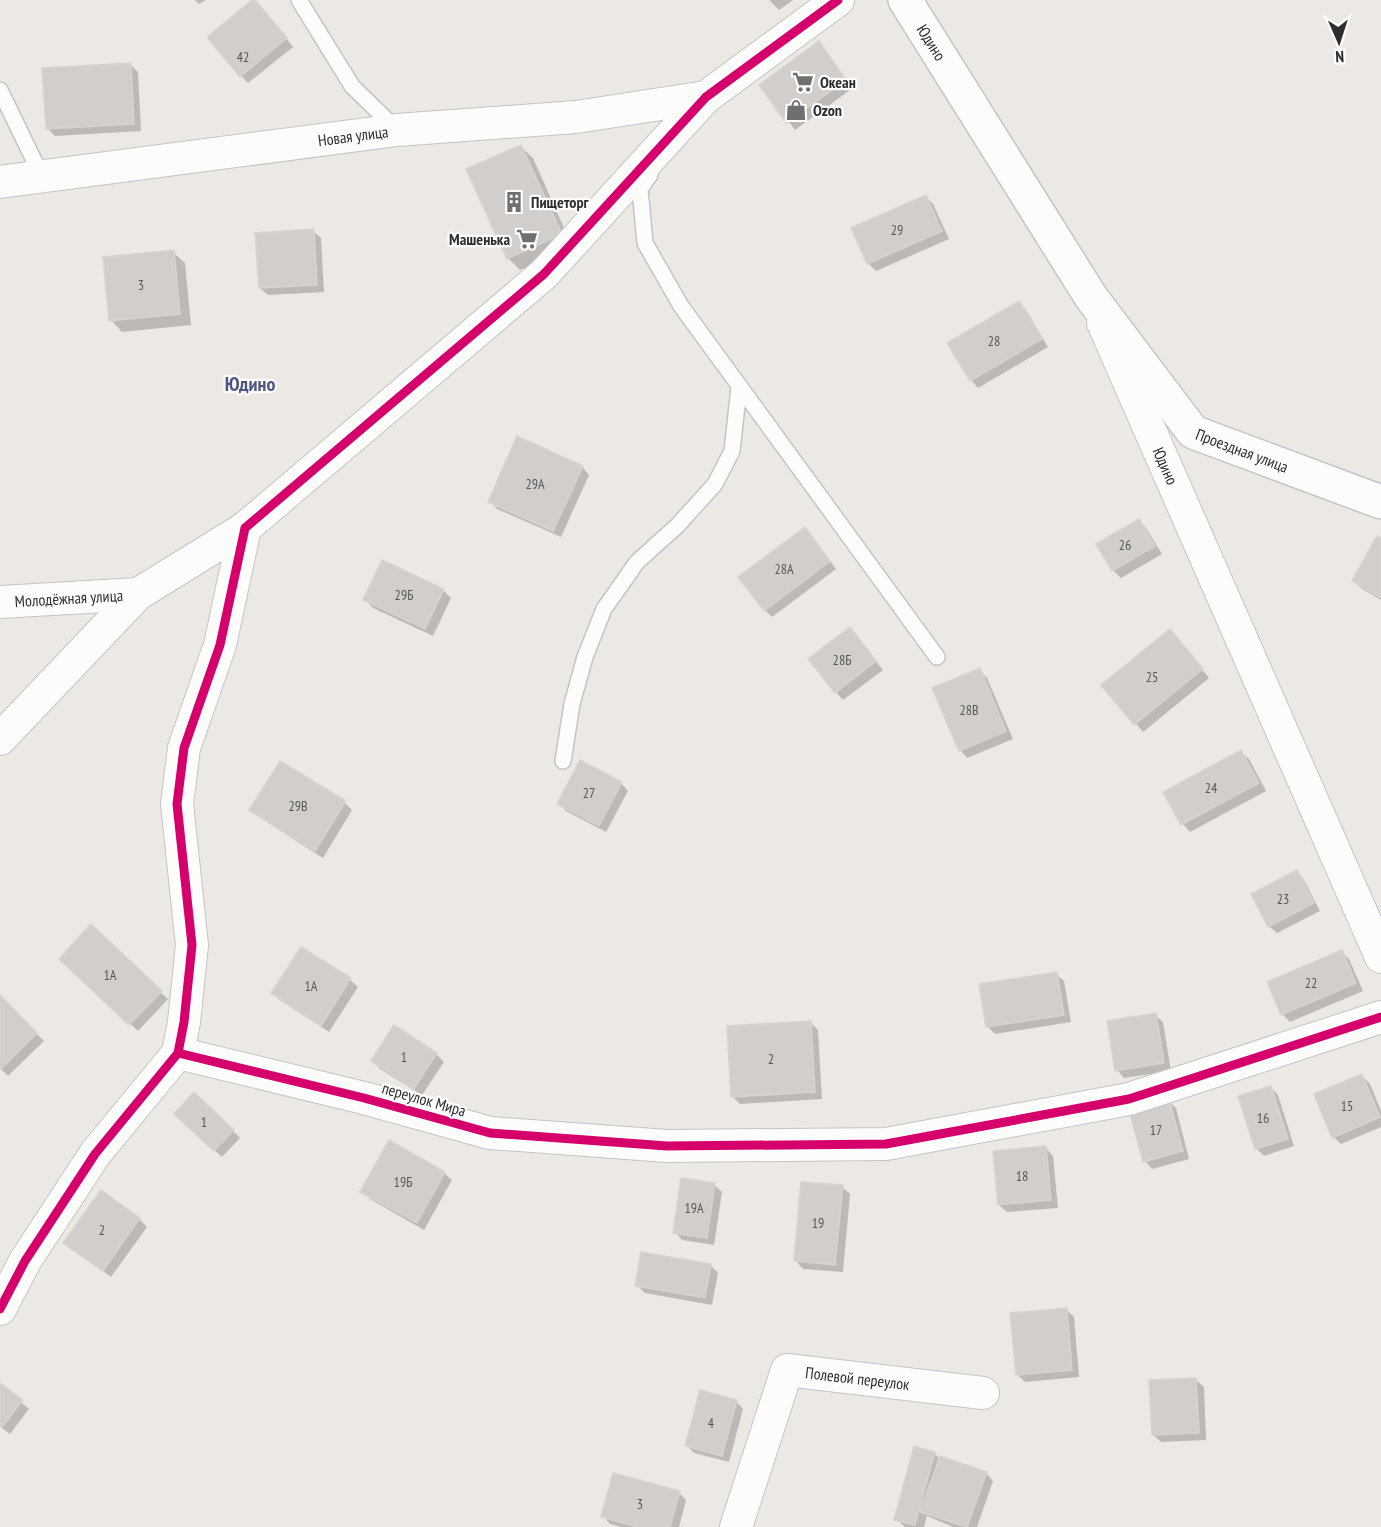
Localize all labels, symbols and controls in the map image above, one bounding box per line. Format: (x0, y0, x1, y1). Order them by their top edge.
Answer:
north arrow (1309, 12, 1369, 72)
street label: Юдино (913, 21, 950, 64)
text: N (1335, 47, 1345, 67)
house number: 42 (237, 48, 249, 66)
supermarket icon: Океан (791, 70, 815, 94)
place label: Океан (820, 72, 856, 92)
shop icon: Ozon (784, 98, 808, 122)
place label: Ozon (813, 100, 842, 120)
street label: Новая улица (317, 121, 389, 150)
building icon: Пищеторг (502, 190, 526, 214)
place label: Пищеторг (531, 192, 590, 212)
house number: 29 (891, 221, 903, 239)
supermarket icon: Машенька (515, 227, 539, 251)
place label: Машенька (449, 229, 510, 249)
house number: 3 (138, 276, 144, 294)
house number: 28 (988, 332, 1000, 350)
district label: Юдино (225, 371, 275, 397)
street label: Проездная улица (1193, 424, 1291, 477)
street label: Юдино (1149, 444, 1183, 488)
house number: 29А (525, 475, 545, 493)
house number: 26 (1119, 536, 1131, 554)
house number: 28А (774, 560, 794, 578)
street label: Молодёжная улица (14, 585, 124, 611)
house number: 29Б (395, 586, 413, 604)
house number: 28Б (833, 651, 851, 669)
house number: 25 (1146, 668, 1158, 686)
house number: 28В (959, 701, 979, 719)
house number: 24 (1205, 779, 1218, 797)
house number: 27 (583, 784, 595, 802)
house number: 29В (288, 797, 308, 815)
house number: 23 (1277, 890, 1289, 908)
house number: 1А (104, 966, 117, 984)
house number: 22 (1305, 974, 1317, 992)
house number: 1А (305, 977, 318, 995)
house number: 1 (401, 1048, 407, 1066)
house number: 2 (768, 1050, 774, 1068)
street label: переулок Мира (380, 1078, 468, 1120)
house number: 15 (1341, 1097, 1353, 1115)
house number: 16 (1257, 1109, 1269, 1127)
house number: 1 (201, 1113, 207, 1131)
house number: 17 (1150, 1121, 1162, 1139)
house number: 18 (1016, 1167, 1028, 1185)
house number: 19Б (394, 1173, 412, 1191)
house number: 19А (684, 1199, 704, 1217)
house number: 19 (812, 1214, 824, 1232)
house number: 2 (99, 1221, 105, 1239)
street label: Полевой переулок (804, 1362, 911, 1394)
house number: 4 (708, 1414, 715, 1432)
house number: 3 (637, 1495, 643, 1513)

